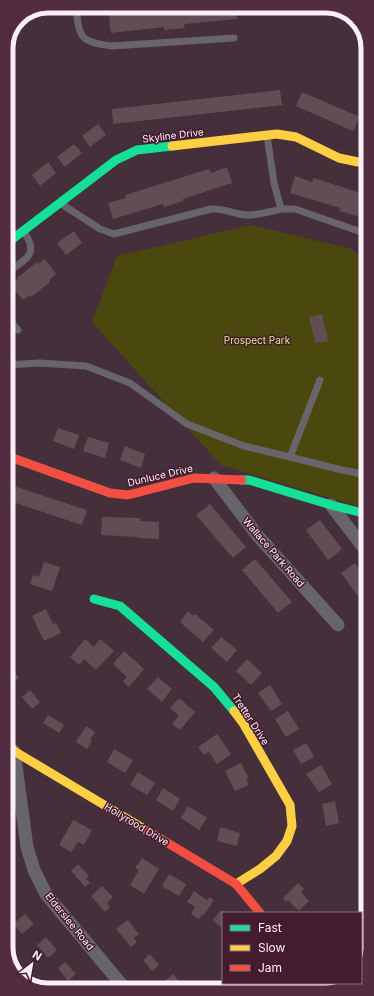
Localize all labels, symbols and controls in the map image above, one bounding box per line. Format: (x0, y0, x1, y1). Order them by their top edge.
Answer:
street label: Skyline Drive (142, 125, 205, 145)
park label: Prospect Park (224, 334, 291, 346)
street label: Dunluce Drive (126, 462, 194, 488)
street label: Wallace Park Road (241, 515, 307, 589)
street label: Tretter Drive (230, 691, 272, 747)
street label: Hollyrood Drive (103, 800, 172, 848)
street label: Elderslee Road (43, 890, 97, 952)
legend (222, 912, 362, 984)
text: Fast (258, 920, 282, 935)
text: Slow (258, 940, 286, 955)
north arrow (12, 944, 52, 984)
text: N (30, 947, 44, 964)
text: Jam (258, 960, 282, 975)

